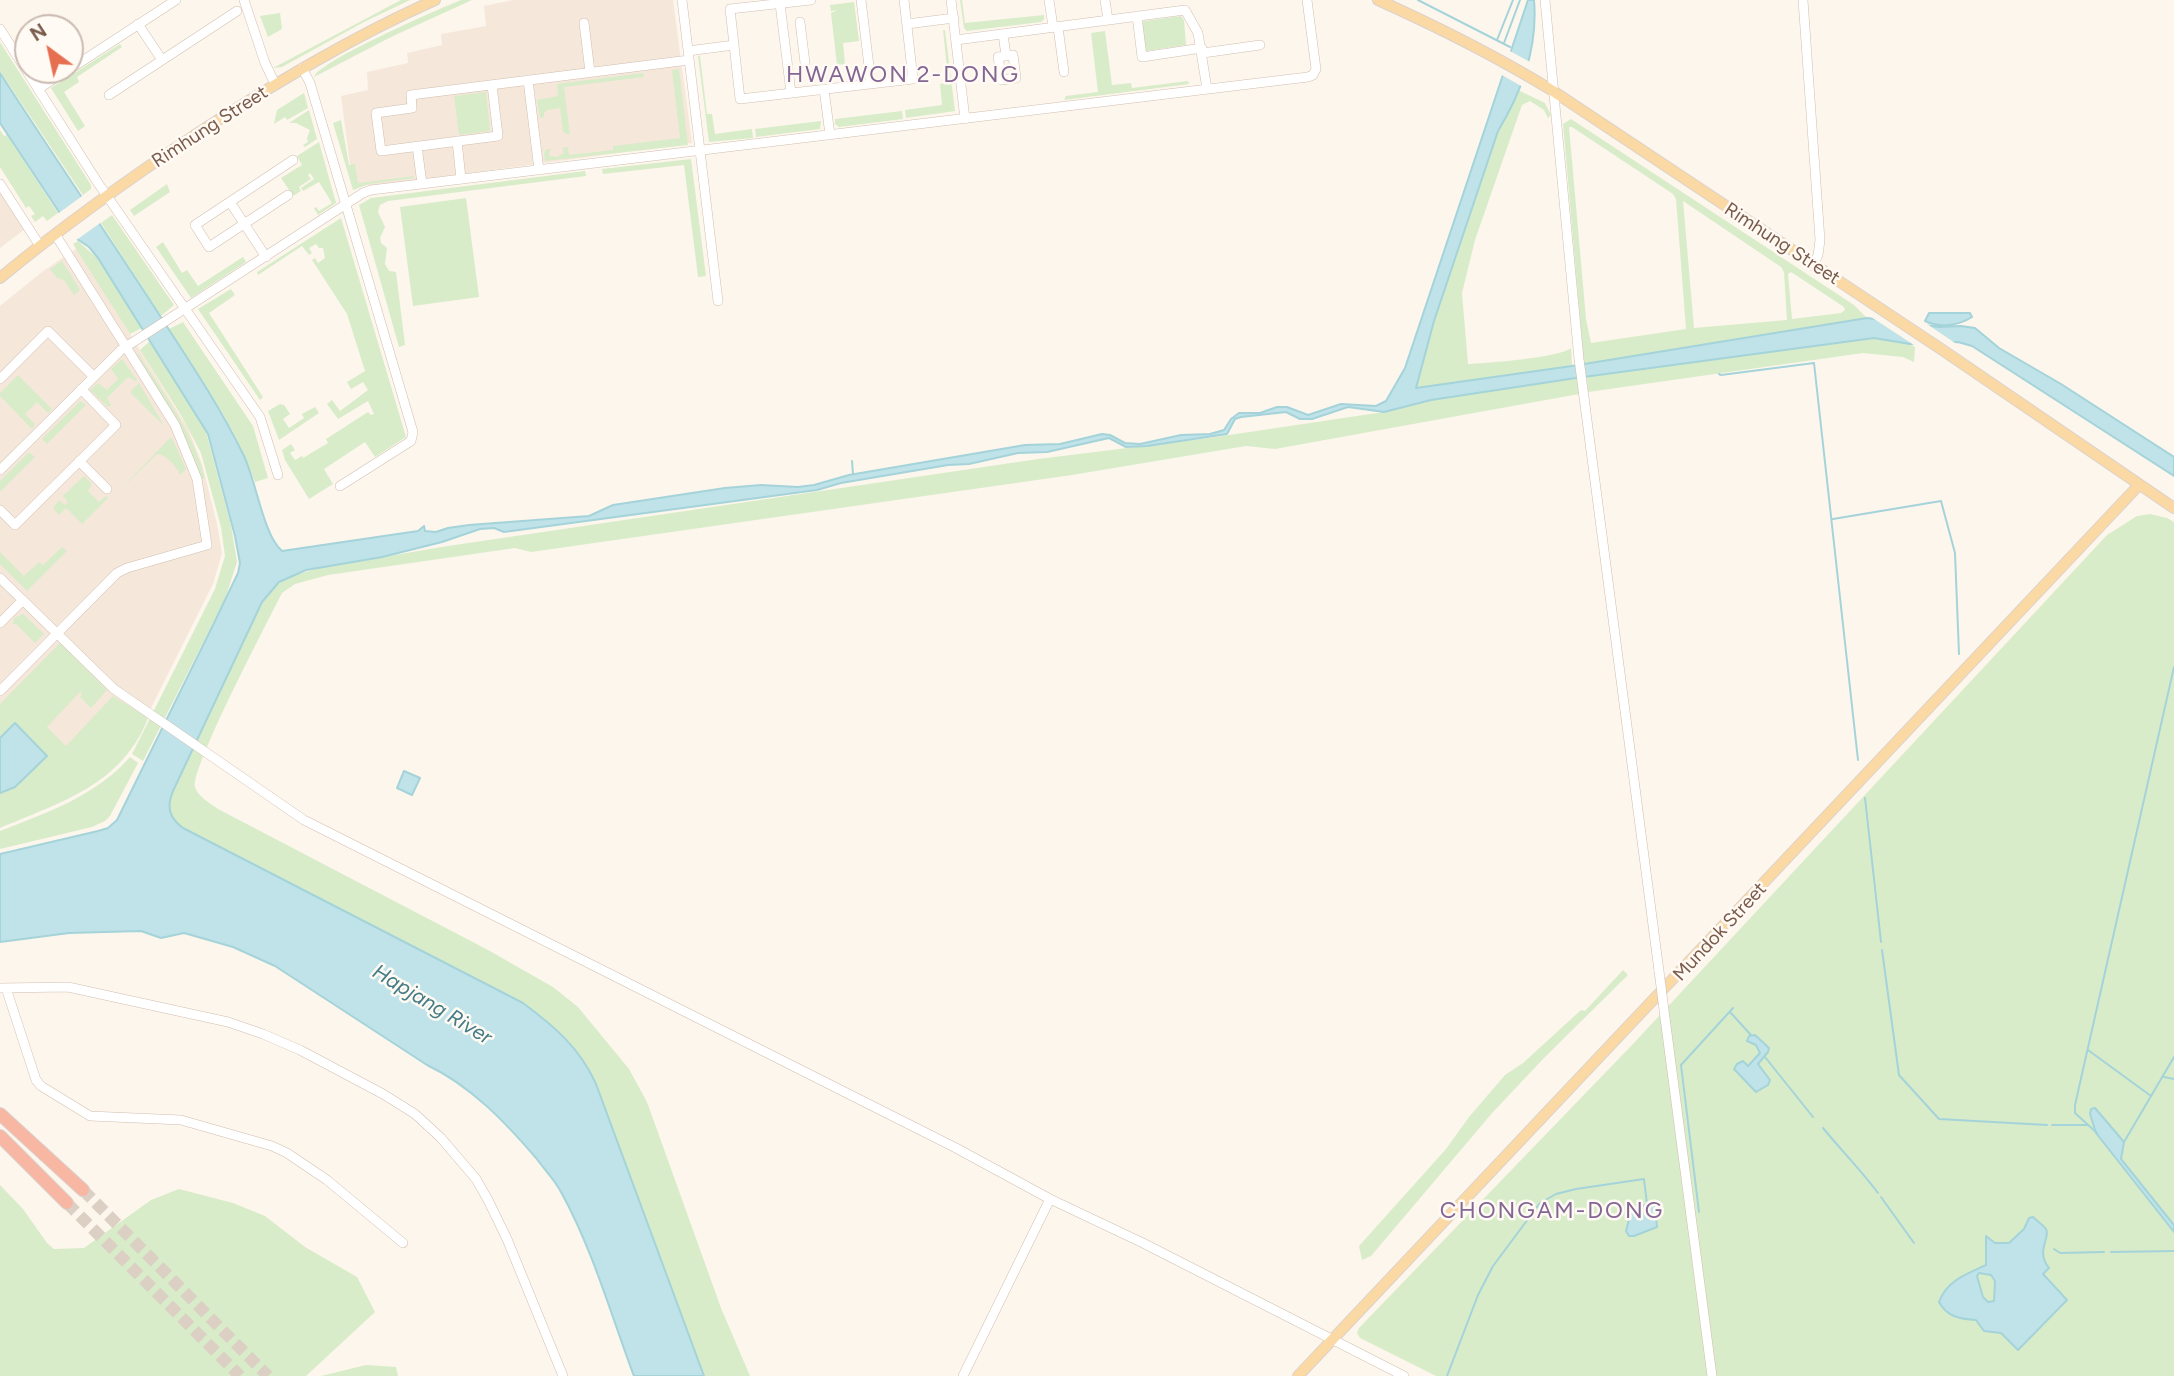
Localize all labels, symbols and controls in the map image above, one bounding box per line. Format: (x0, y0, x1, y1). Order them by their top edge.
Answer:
north arrow (14, 14, 84, 84)
text: N (26, 19, 51, 46)
district label: HWAWON 2-DONG (788, 61, 1018, 89)
street label: Rimhung Street (148, 81, 272, 173)
street label: Rimhung Street (1720, 198, 1844, 290)
street label: Mundok Street (1669, 878, 1771, 986)
water label: Hapjang River (368, 959, 496, 1051)
district label: CHONGAM-DONG (1441, 1197, 1663, 1225)

